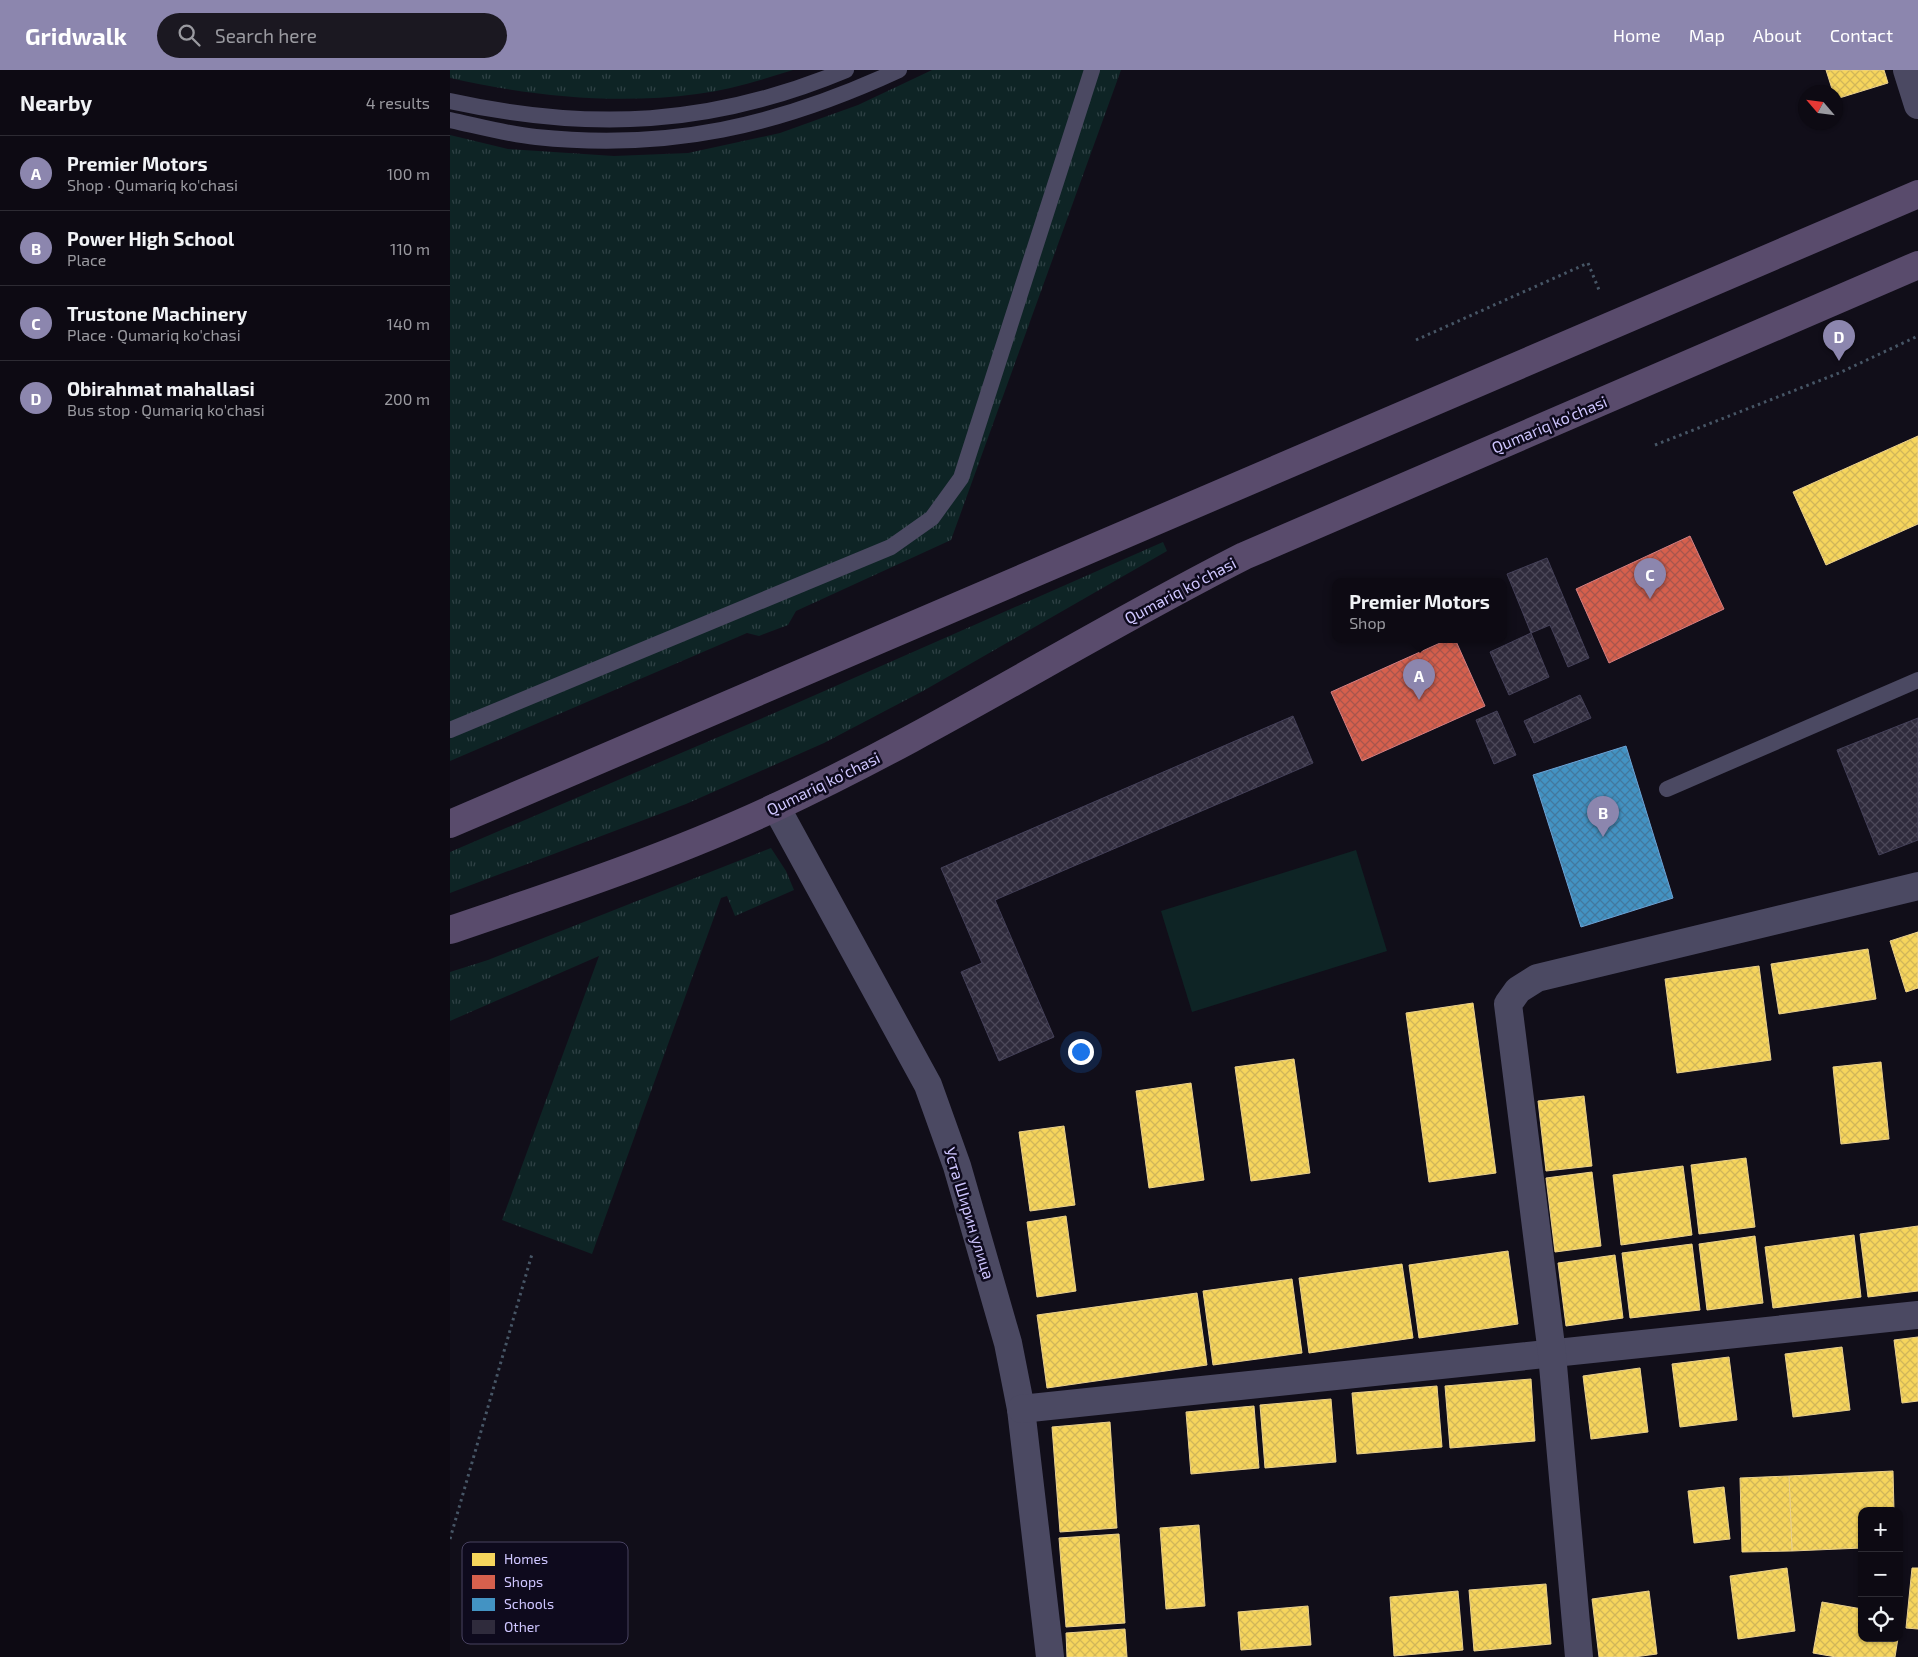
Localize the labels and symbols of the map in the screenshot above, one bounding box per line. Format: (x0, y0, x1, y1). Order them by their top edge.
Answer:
north arrow (1798, 85, 1843, 130)
pin: D (1823, 320, 1855, 361)
street label: Qumariq ko'chasi (1488, 391, 1610, 458)
street label: Qumariq ko'chasi (1121, 553, 1239, 628)
pin: C (1634, 558, 1666, 599)
pin: A (1403, 659, 1435, 700)
street label: Qumariq ko'chasi (763, 747, 883, 819)
pin: B (1587, 796, 1619, 837)
your location (1068, 1039, 1094, 1065)
street label: Уста Ширин улица (940, 1145, 999, 1282)
legend (462, 1542, 628, 1644)
text: Homes (504, 1550, 548, 1567)
text: Shops (504, 1573, 543, 1590)
text: Schools (504, 1595, 554, 1612)
text: Other (504, 1618, 540, 1635)

